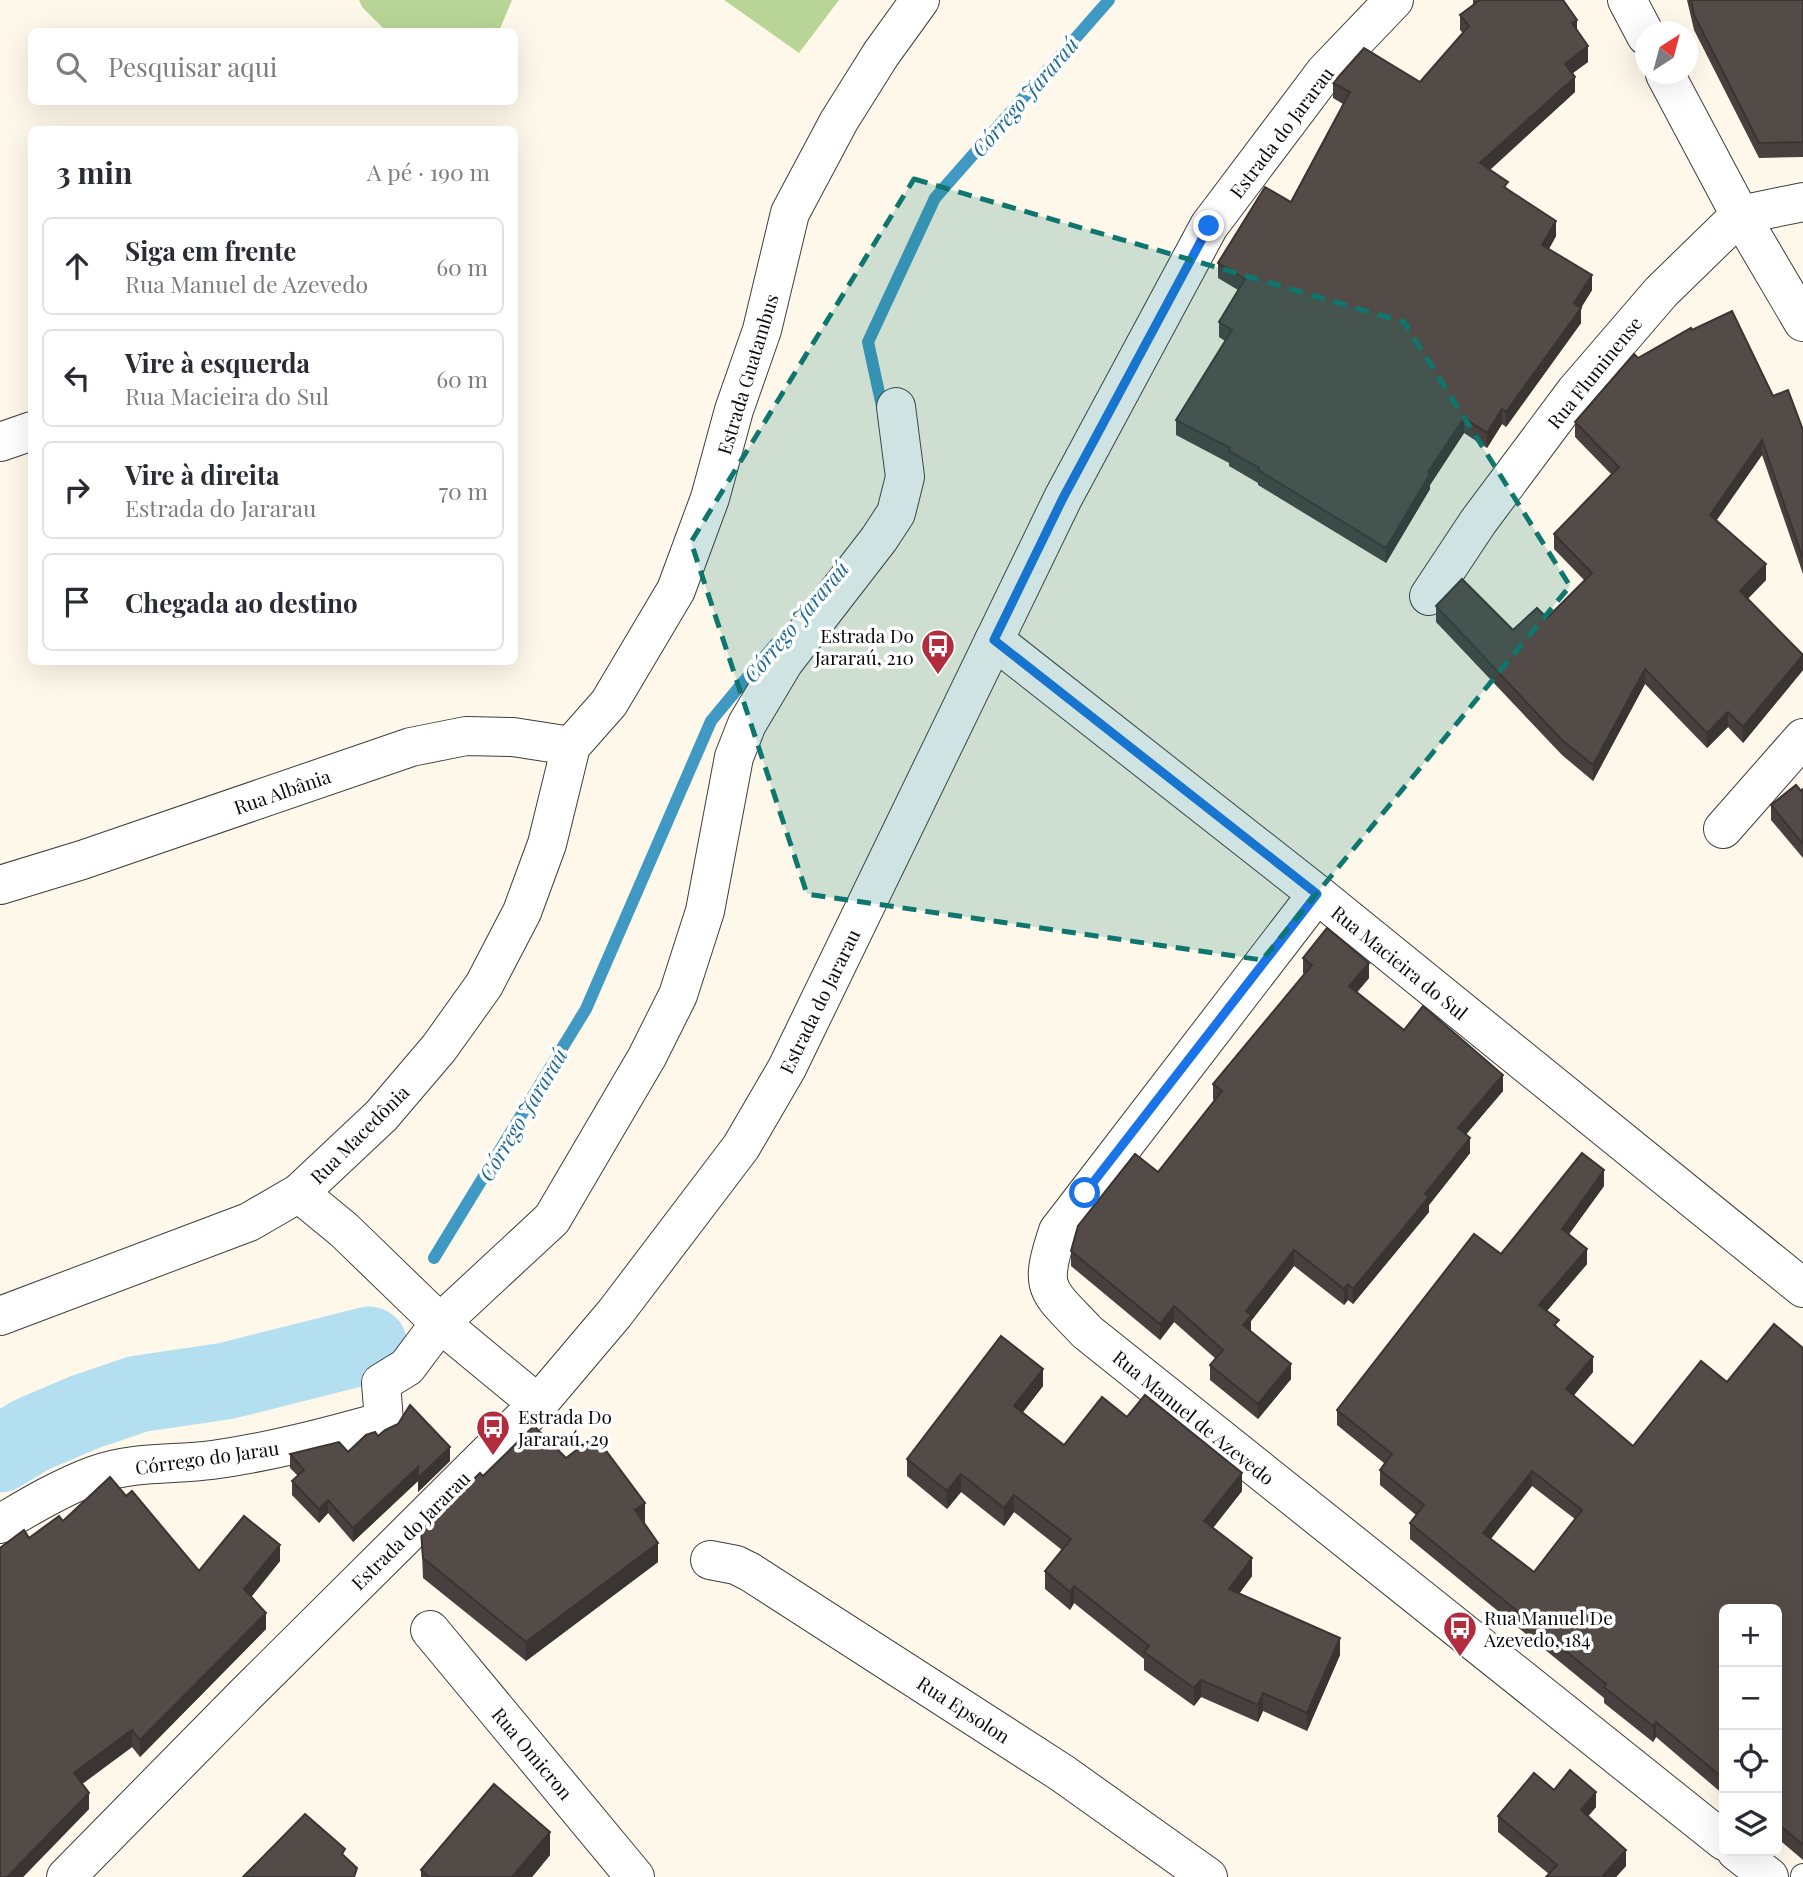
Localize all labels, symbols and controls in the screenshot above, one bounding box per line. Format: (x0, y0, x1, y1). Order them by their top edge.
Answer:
north arrow (1635, 21, 1698, 84)
search box (28, 28, 518, 105)
water label: Córrego Jararaú (964, 30, 1084, 162)
icon: search (52, 48, 90, 86)
text: Pesquisar aqui (108, 49, 277, 84)
street label: Estrada do Jararau (1223, 61, 1339, 203)
text: 3 min (56, 152, 132, 192)
text: A pé · 190 m (367, 156, 490, 187)
route end (1193, 210, 1224, 241)
text: Siga em frente (125, 233, 296, 268)
icon: ahead (58, 247, 96, 285)
text: 60 m (436, 251, 488, 282)
text: Rua Manuel de Azevedo (125, 268, 368, 299)
street label: Estrada Guatambus (710, 290, 784, 458)
street label: Rua Fluminense (1541, 310, 1647, 434)
text: Vire à esquerda (125, 345, 310, 380)
icon: left (58, 359, 96, 397)
text: 60 m (436, 363, 488, 394)
text: Rua Macieira do Sul (125, 380, 329, 411)
text: Vire à direita (125, 457, 280, 492)
icon: right (58, 471, 96, 509)
text: 70 m (439, 475, 488, 506)
text: Estrada do Jararau (125, 492, 316, 523)
water label: Córrego Jararaú (736, 555, 854, 687)
icon: arrive (58, 583, 96, 621)
text: Chegada ao destino (125, 585, 358, 620)
place label: Estrada Do Jararaú, 210 (814, 622, 914, 670)
bus stop icon: Estrada Do Jararaú, 210 (919, 627, 957, 676)
street label: Rua Albânia (230, 762, 334, 820)
street label: Rua Macieira do Sul (1326, 899, 1474, 1025)
street label: Estrada do Jararau (773, 924, 865, 1078)
water label: Córrego Jararaú (471, 1042, 573, 1186)
street label: Rua Macedônia (304, 1079, 414, 1189)
route start (1069, 1177, 1100, 1208)
street label: Rua Manuel de Azevedo (1108, 1344, 1280, 1490)
place label: Estrada Do Jararaú, 29 (517, 1403, 612, 1451)
bus stop icon: Estrada Do Jararaú, 29 (474, 1408, 512, 1457)
street label: Córrego do Jarau (133, 1434, 281, 1480)
street label: Estrada do Jararau (345, 1465, 475, 1595)
place label: Rua Manuel De Azevedo, 184 (1483, 1604, 1613, 1652)
map controls (1719, 1604, 1782, 1856)
button: + (1719, 1604, 1782, 1667)
bus stop icon: Rua Manuel De Azevedo, 184 (1441, 1609, 1479, 1658)
button: − (1719, 1667, 1782, 1730)
street label: Rua Epsolon (913, 1669, 1016, 1749)
street label: Rua Omicron (487, 1701, 580, 1805)
button: locate (1719, 1730, 1782, 1793)
button: layers (1719, 1793, 1782, 1856)

